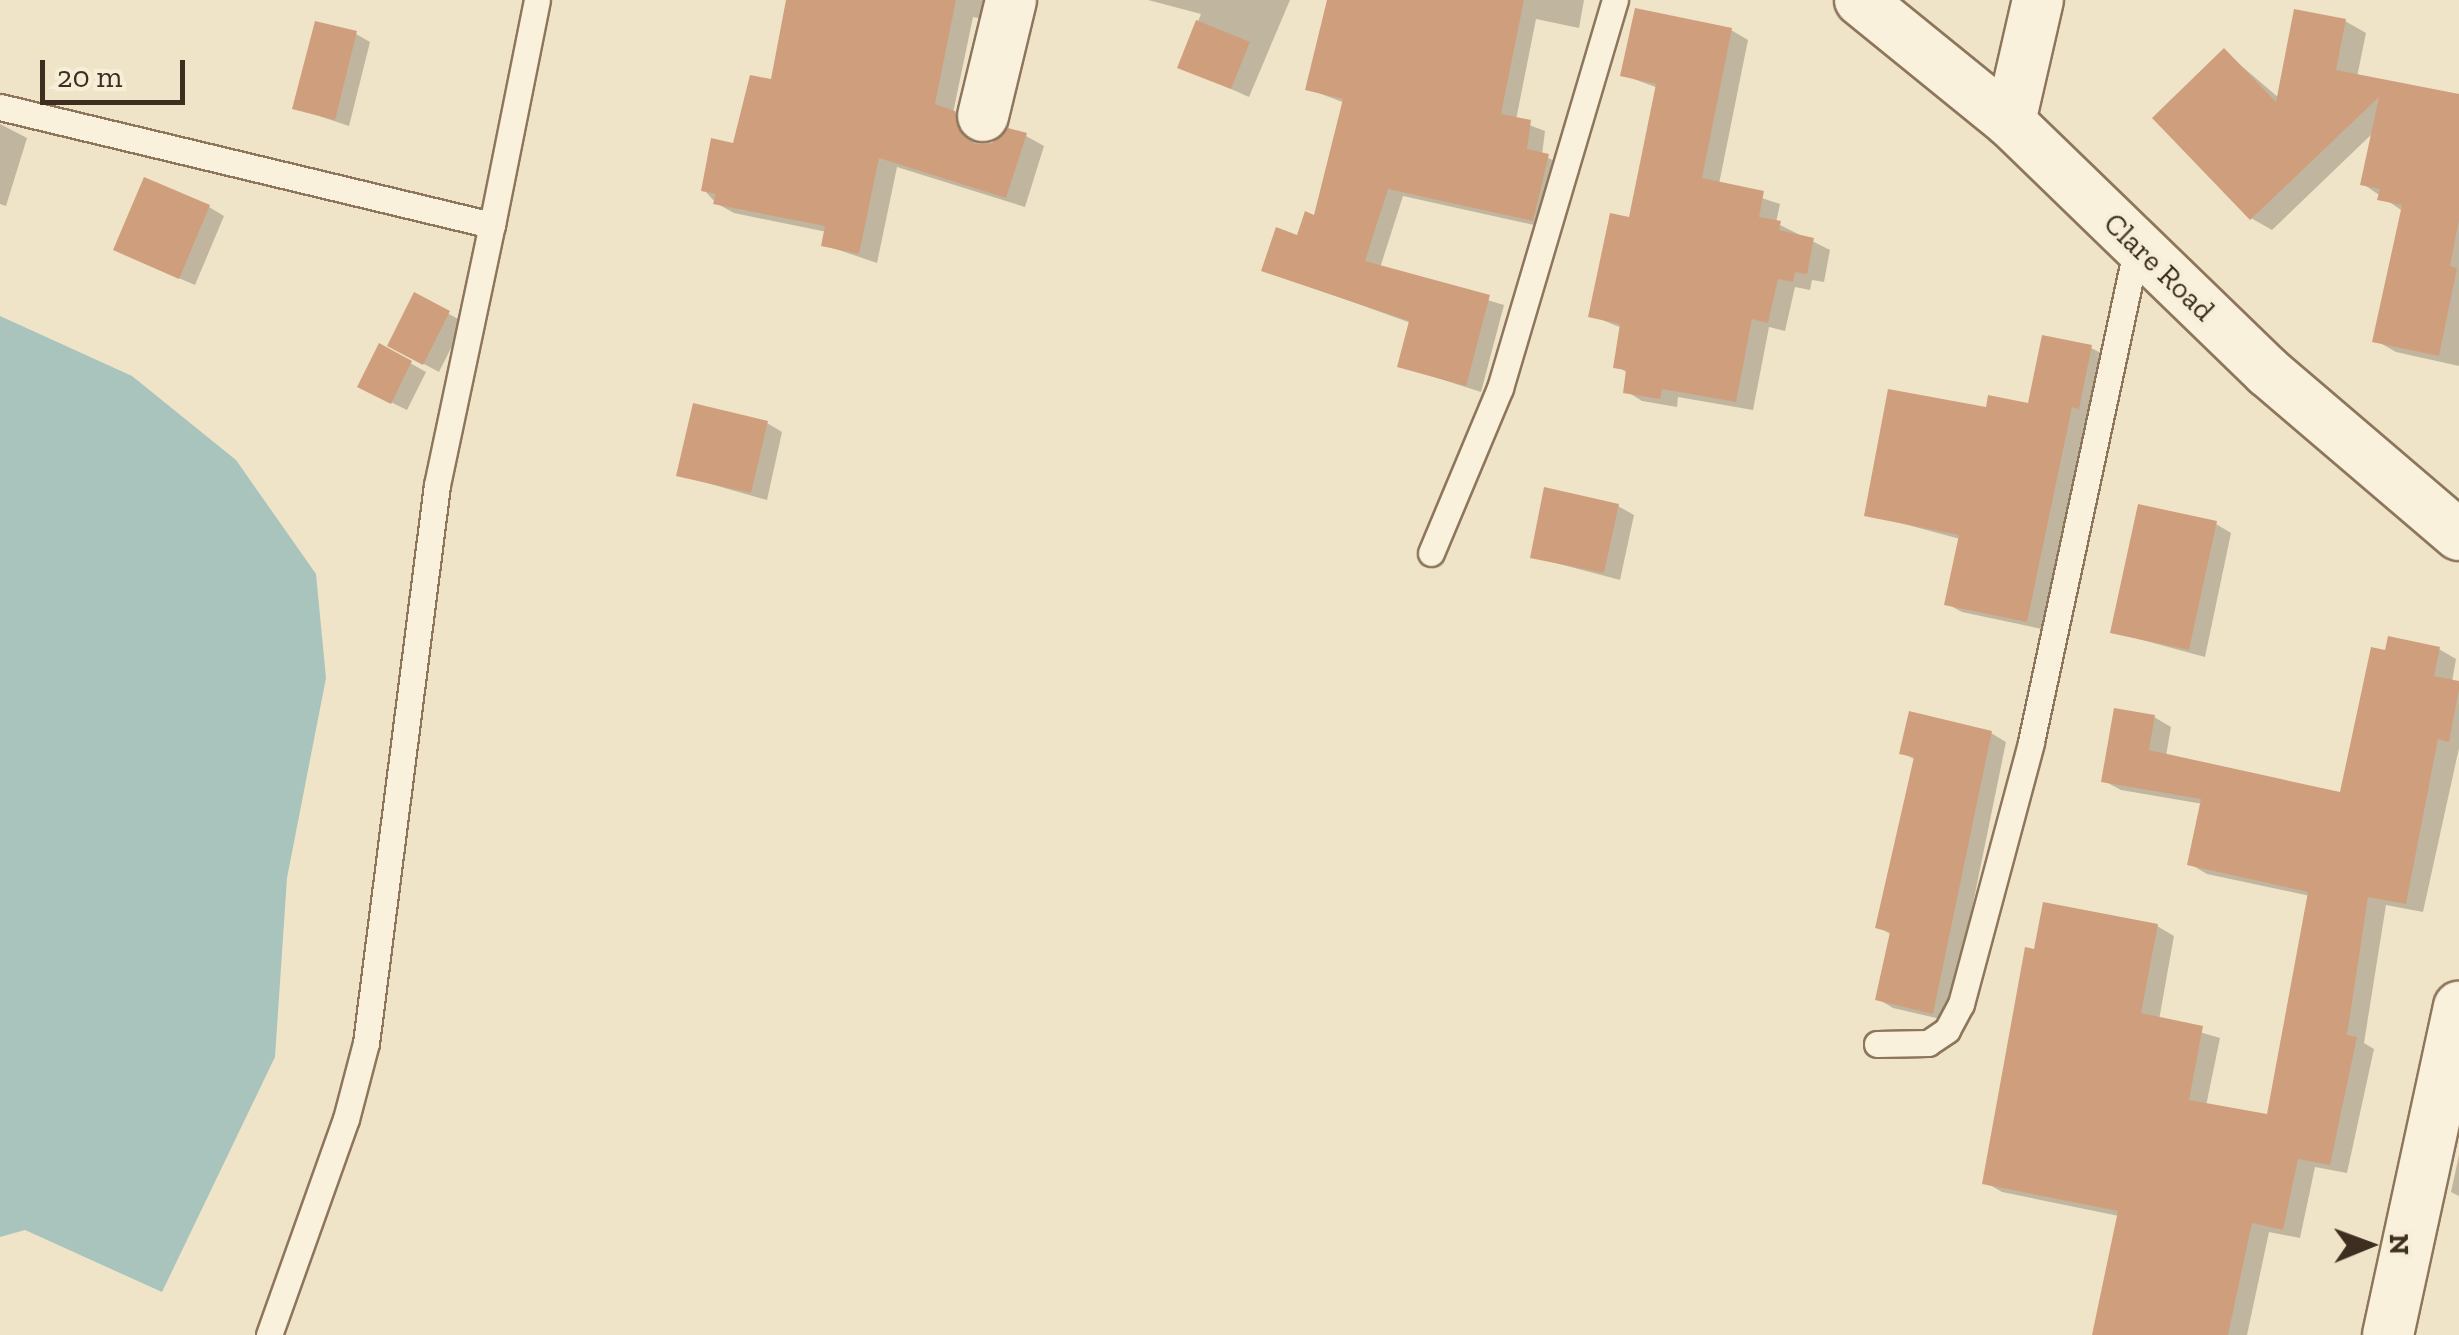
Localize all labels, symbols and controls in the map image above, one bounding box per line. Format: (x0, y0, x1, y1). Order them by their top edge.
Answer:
scale bar (45, 40, 190, 102)
text: 20 m (57, 59, 122, 95)
street label: Clare Road (2096, 205, 2222, 329)
north arrow (2319, 1195, 2419, 1295)
text: N (2383, 1234, 2416, 1255)

